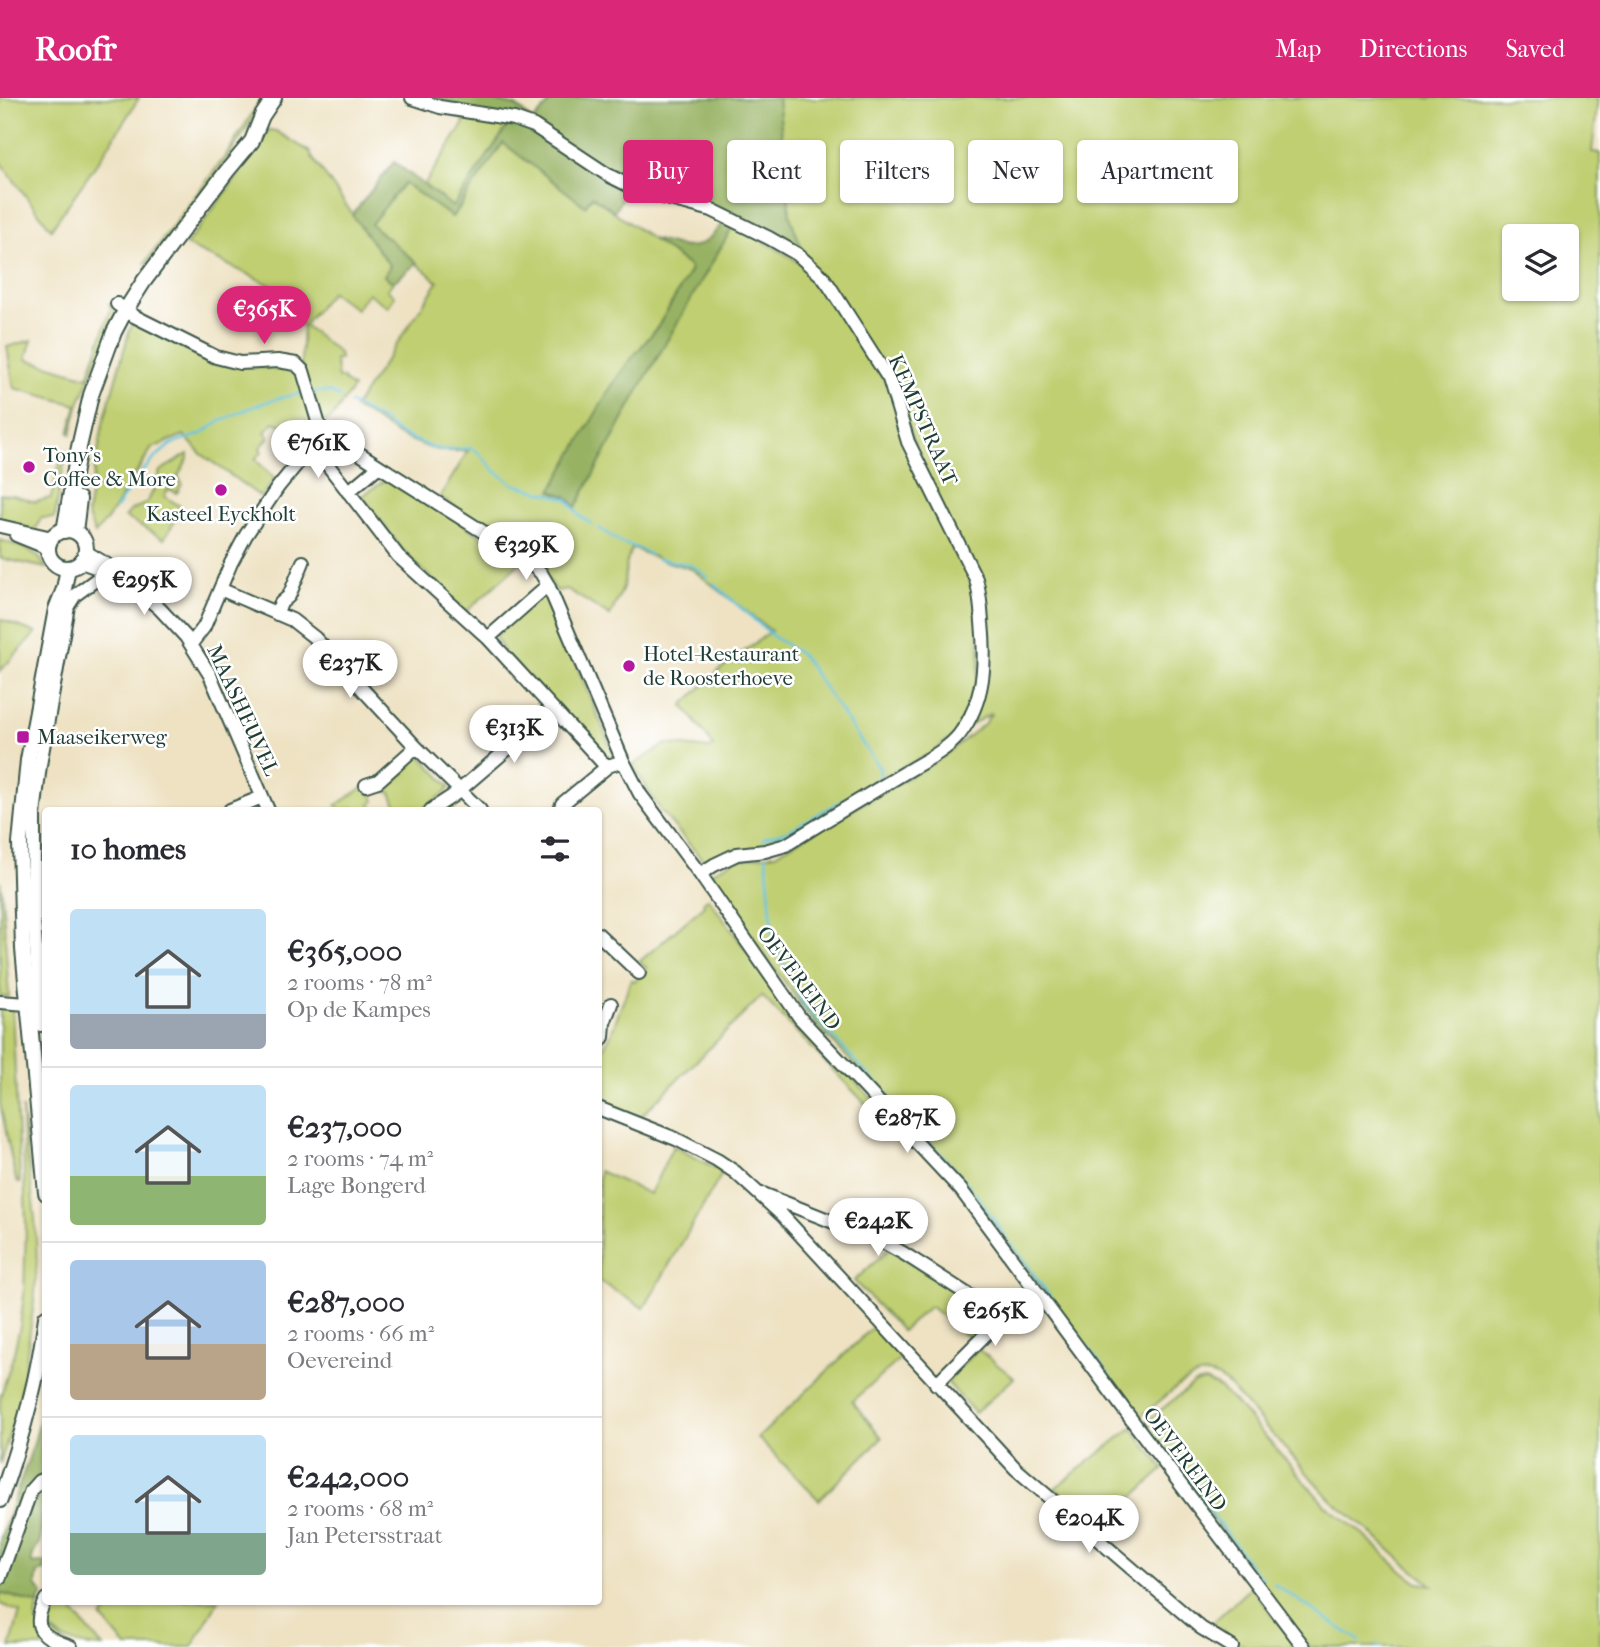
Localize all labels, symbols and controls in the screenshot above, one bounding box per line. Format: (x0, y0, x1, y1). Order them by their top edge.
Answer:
text: Roofr (35, 30, 117, 69)
text: Map (1275, 35, 1321, 63)
text: Directions (1359, 35, 1467, 63)
text: Saved (1505, 35, 1565, 63)
chip: Buy (623, 140, 713, 203)
chip: Rent (727, 140, 826, 203)
chip: Filters (840, 140, 954, 203)
chip: New (968, 140, 1063, 203)
chip: Apartment (1077, 140, 1238, 203)
map controls (1502, 224, 1579, 301)
button: layers (1502, 224, 1579, 301)
pin: €365K (215, 286, 313, 346)
text: €365K (233, 295, 295, 322)
street label: KEMPSTRAAT (883, 351, 963, 490)
pin: €761K (269, 420, 367, 480)
text: €761K (287, 429, 349, 456)
place label: Tony's Coffee & More (43, 443, 176, 491)
marker: Tony's Coffee & More (21, 459, 37, 475)
marker: Kasteel Eyckholt (213, 482, 229, 498)
place label: Kasteel Eyckholt (146, 502, 297, 526)
pin: €329K (477, 522, 575, 582)
text: €329K (494, 531, 558, 558)
pin: €295K (95, 558, 193, 617)
text: €295K (112, 566, 176, 593)
pin: €237K (301, 640, 399, 700)
street label: MAASHEUVEL (202, 641, 284, 780)
place label: Hotel-Restaurant de Roosterhoeve (643, 642, 800, 690)
text: €237K (319, 649, 381, 676)
marker: Hotel-Restaurant de Roosterhoeve (621, 658, 637, 674)
pin: €313K (465, 706, 563, 765)
text: €313K (485, 714, 543, 741)
place label: Maaseikerweg (37, 725, 168, 749)
marker: Maaseikerweg (15, 729, 31, 745)
icon: filters (536, 830, 574, 868)
text: 10 homes (70, 832, 186, 867)
street label: OEVEREIND (752, 921, 846, 1035)
text: €365,000 (287, 934, 402, 969)
icon: home (126, 937, 210, 1021)
text: 2 rooms · 78 m² (287, 969, 432, 996)
text: Op de Kampes (287, 996, 431, 1023)
pin: €287K (858, 1096, 956, 1155)
text: €287K (875, 1104, 939, 1131)
text: €237,000 (287, 1110, 402, 1145)
icon: home (126, 1113, 210, 1197)
text: 2 rooms · 74 m² (287, 1145, 433, 1172)
text: Lage Bongerd (287, 1172, 426, 1199)
pin: €242K (829, 1198, 927, 1258)
text: €242K (844, 1207, 912, 1234)
text: €287,000 (287, 1285, 405, 1320)
icon: home (126, 1288, 210, 1372)
pin: €265K (946, 1288, 1044, 1348)
text: €265K (963, 1297, 1027, 1324)
text: 2 rooms · 66 m² (287, 1320, 434, 1347)
text: Oevereind (287, 1347, 392, 1374)
street label: OEVEREIND (1138, 1402, 1232, 1516)
text: €242,000 (287, 1460, 409, 1495)
icon: home (126, 1463, 210, 1547)
text: 2 rooms · 68 m² (287, 1495, 433, 1522)
pin: €204K (1040, 1496, 1138, 1555)
text: €204K (1055, 1504, 1123, 1531)
text: Jan Petersstraat (287, 1522, 443, 1549)

